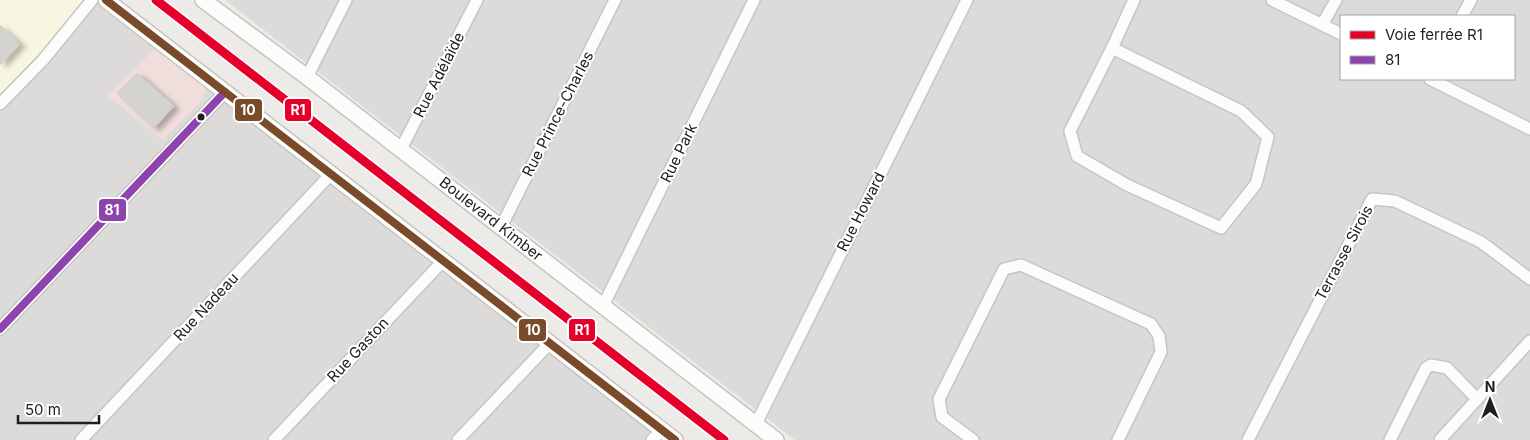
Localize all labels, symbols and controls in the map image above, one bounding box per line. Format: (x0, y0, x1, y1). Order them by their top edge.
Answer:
legend (1340, 15, 1515, 80)
text: Voie ferrée R1 (1385, 25, 1483, 44)
street label: Rue Adélaïde (409, 29, 468, 121)
street label: Rue Prince-Charles (518, 48, 597, 180)
text: 81 (1385, 50, 1400, 69)
line badge: 10 (234, 98, 263, 122)
line badge: R1 (284, 98, 312, 122)
text: 10 (240, 101, 256, 118)
text: R1 (290, 101, 306, 118)
unlabelled marker (196, 112, 206, 122)
street label: Rue Park (656, 119, 701, 186)
street label: Rue Howard (832, 169, 889, 255)
street label: Boulevard Kimber (436, 172, 547, 265)
line badge: 81 (98, 198, 127, 222)
text: 81 (104, 201, 120, 218)
street label: Terrasse Sirois (1310, 202, 1377, 304)
street label: Rue Nadeau (169, 269, 242, 345)
street label: Rue Gaston (323, 313, 392, 386)
line badge: 10 (518, 318, 547, 342)
line badge: R1 (568, 318, 596, 342)
text: 10 (525, 321, 541, 338)
text: R1 (574, 321, 590, 338)
north arrow (1465, 375, 1515, 425)
text: N (1485, 378, 1495, 395)
scale bar (18, 392, 99, 424)
text: 50 m (25, 400, 61, 419)

